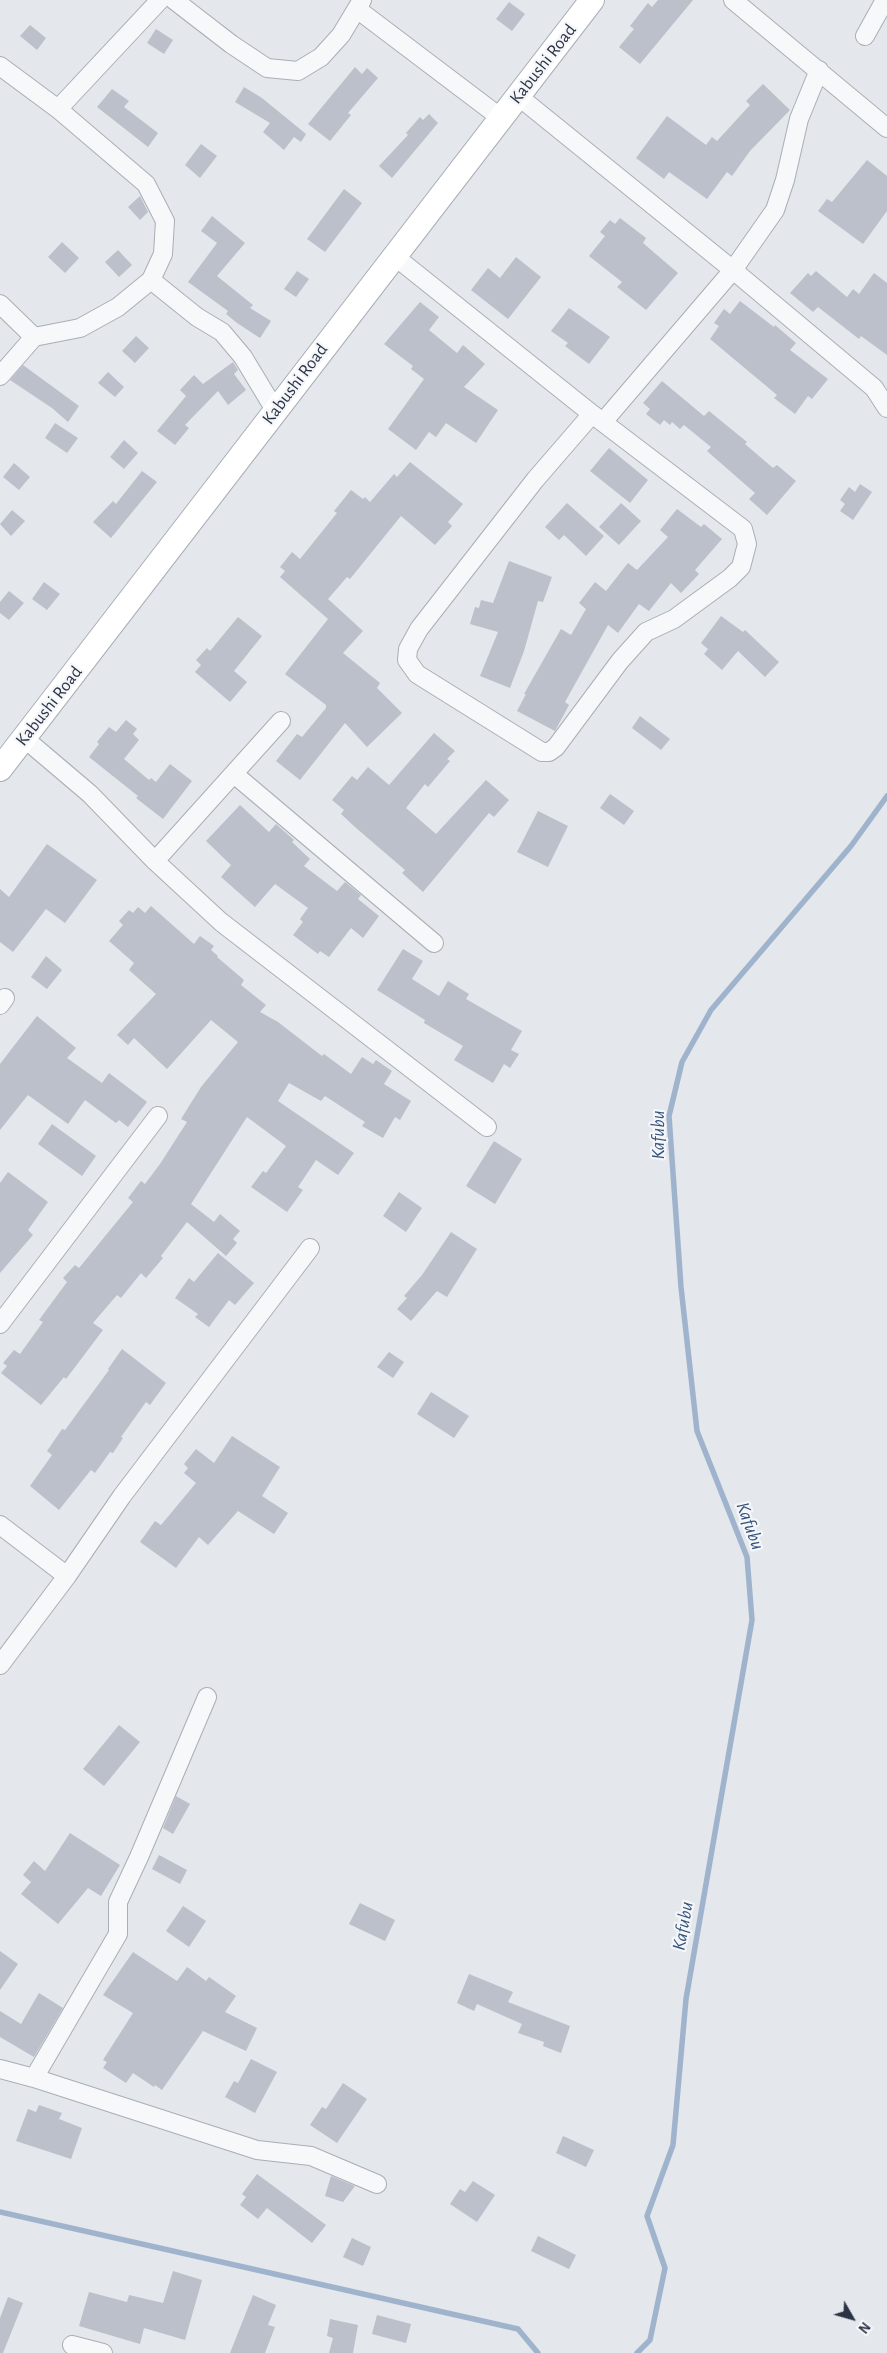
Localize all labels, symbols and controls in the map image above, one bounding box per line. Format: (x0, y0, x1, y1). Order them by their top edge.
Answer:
street label: Kabushi Road (505, 20, 581, 108)
street label: Kabushi Road (258, 339, 332, 429)
street label: Kabushi Road (11, 662, 87, 750)
water label: Kafubu (647, 1110, 669, 1160)
water label: Kafubu (731, 1499, 769, 1553)
water label: Kafubu (668, 1900, 698, 1952)
north arrow (827, 2293, 877, 2343)
text: N (855, 2319, 872, 2335)

